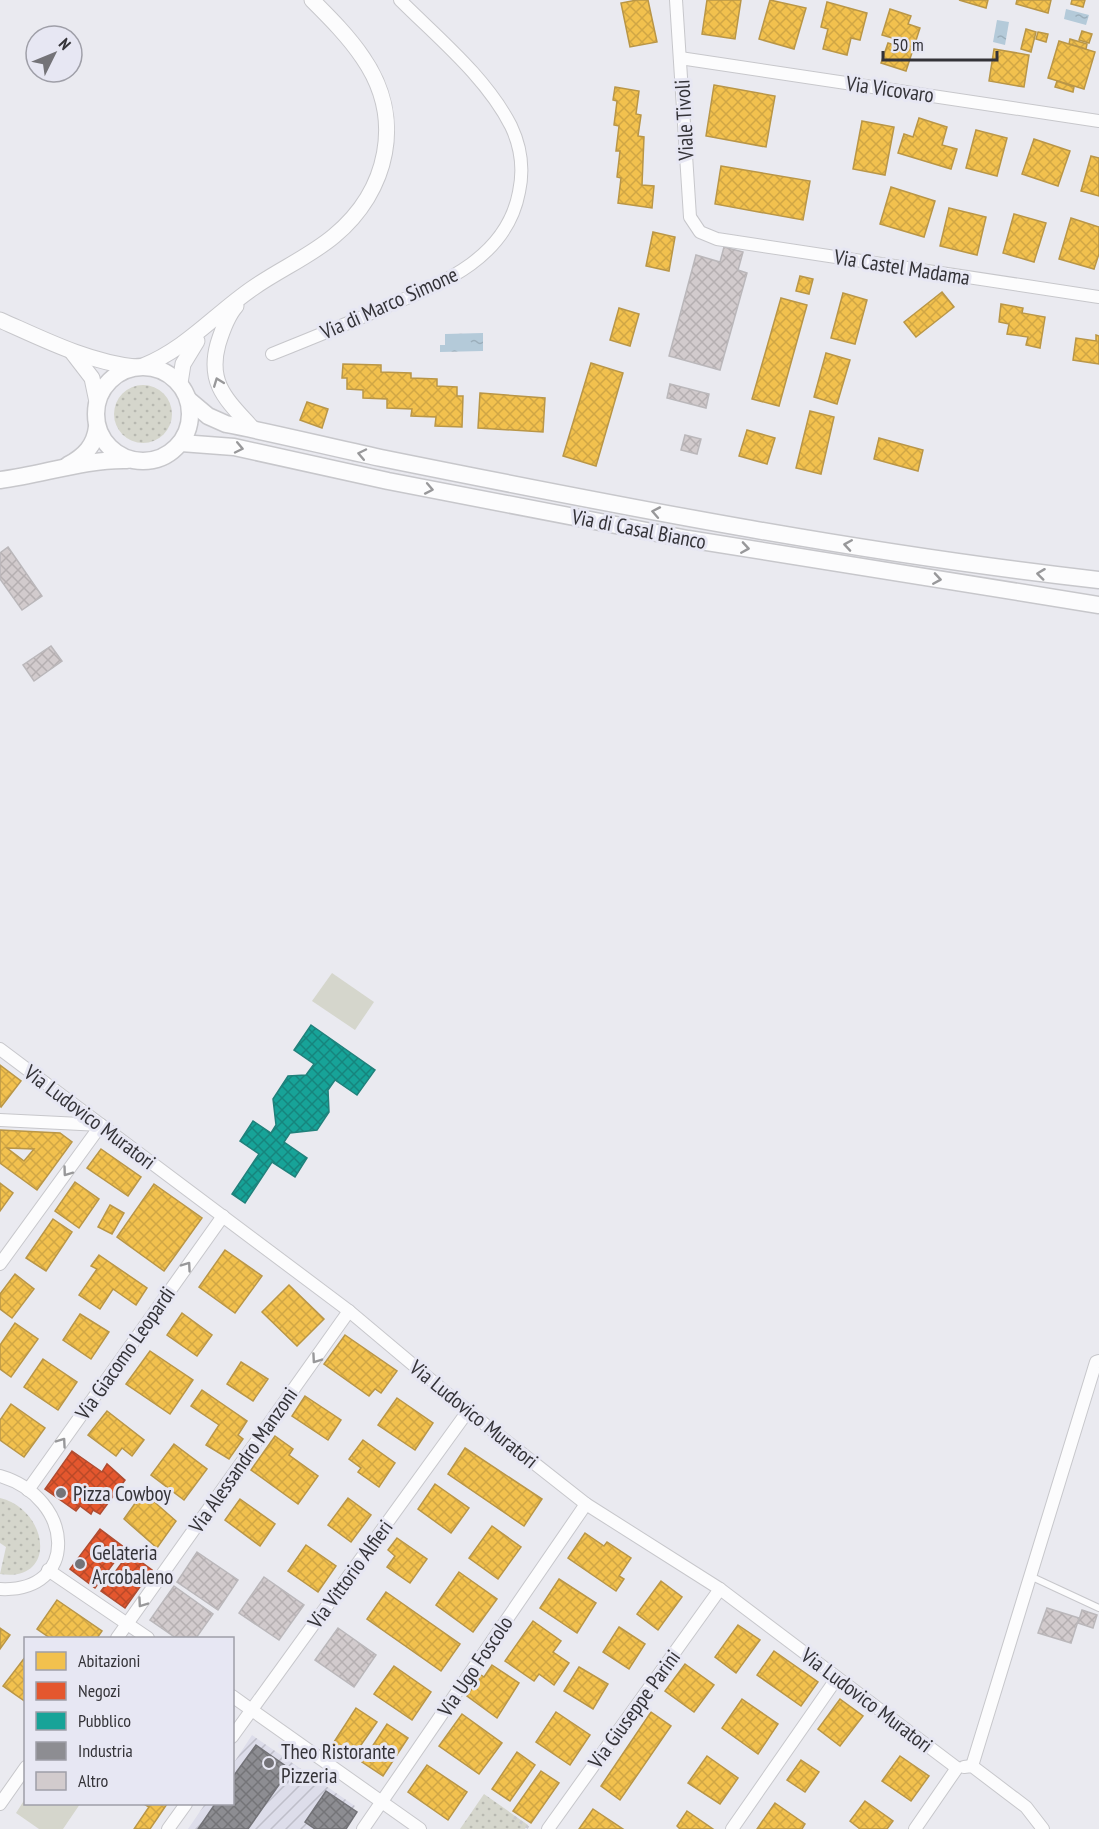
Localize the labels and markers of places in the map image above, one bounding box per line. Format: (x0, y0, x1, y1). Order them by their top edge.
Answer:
place label: Pizza Cowboy (73, 1480, 171, 1507)
marker: Pizza Cowboy (54, 1486, 68, 1500)
place label: Gelateria Arcobaleno (92, 1539, 173, 1590)
marker: Gelateria Arcobaleno (73, 1557, 87, 1571)
place label: Theo Ristorante Pizzeria (281, 1738, 396, 1789)
marker: Theo Ristorante Pizzeria (262, 1756, 276, 1770)

